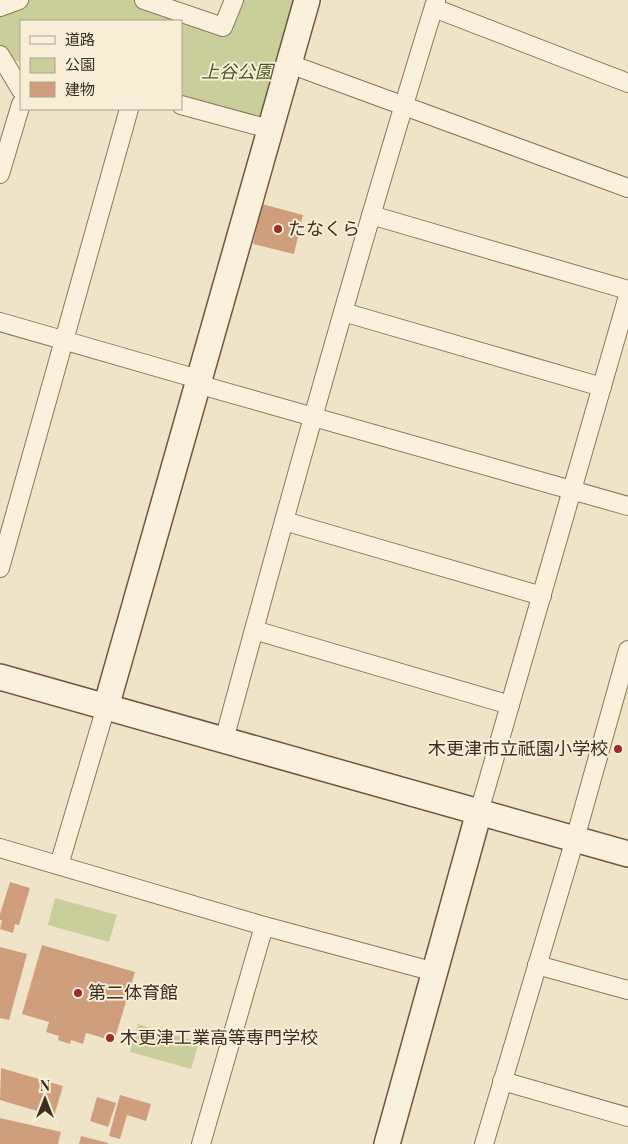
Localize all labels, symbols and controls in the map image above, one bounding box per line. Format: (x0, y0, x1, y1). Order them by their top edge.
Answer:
legend (20, 20, 182, 110)
text: 道路 (65, 29, 95, 49)
text: 公園 (65, 54, 95, 74)
park label: 上谷公園 (201, 59, 276, 83)
text: 建物 (65, 79, 95, 99)
place label: たなくら (288, 216, 360, 240)
marker: たなくら (272, 223, 284, 235)
place label: 木更津市立祇園小学校 (428, 736, 608, 760)
marker: 木更津市立祇園小学校 (612, 743, 624, 755)
place label: 第二体育館 (88, 980, 178, 1004)
marker: 第二体育館 (72, 987, 84, 999)
place label: 木更津工業高等専門学校 (120, 1025, 318, 1049)
marker: 木更津工業高等専門学校 (104, 1032, 116, 1044)
north arrow (20, 1074, 70, 1124)
text: N (40, 1076, 50, 1095)

